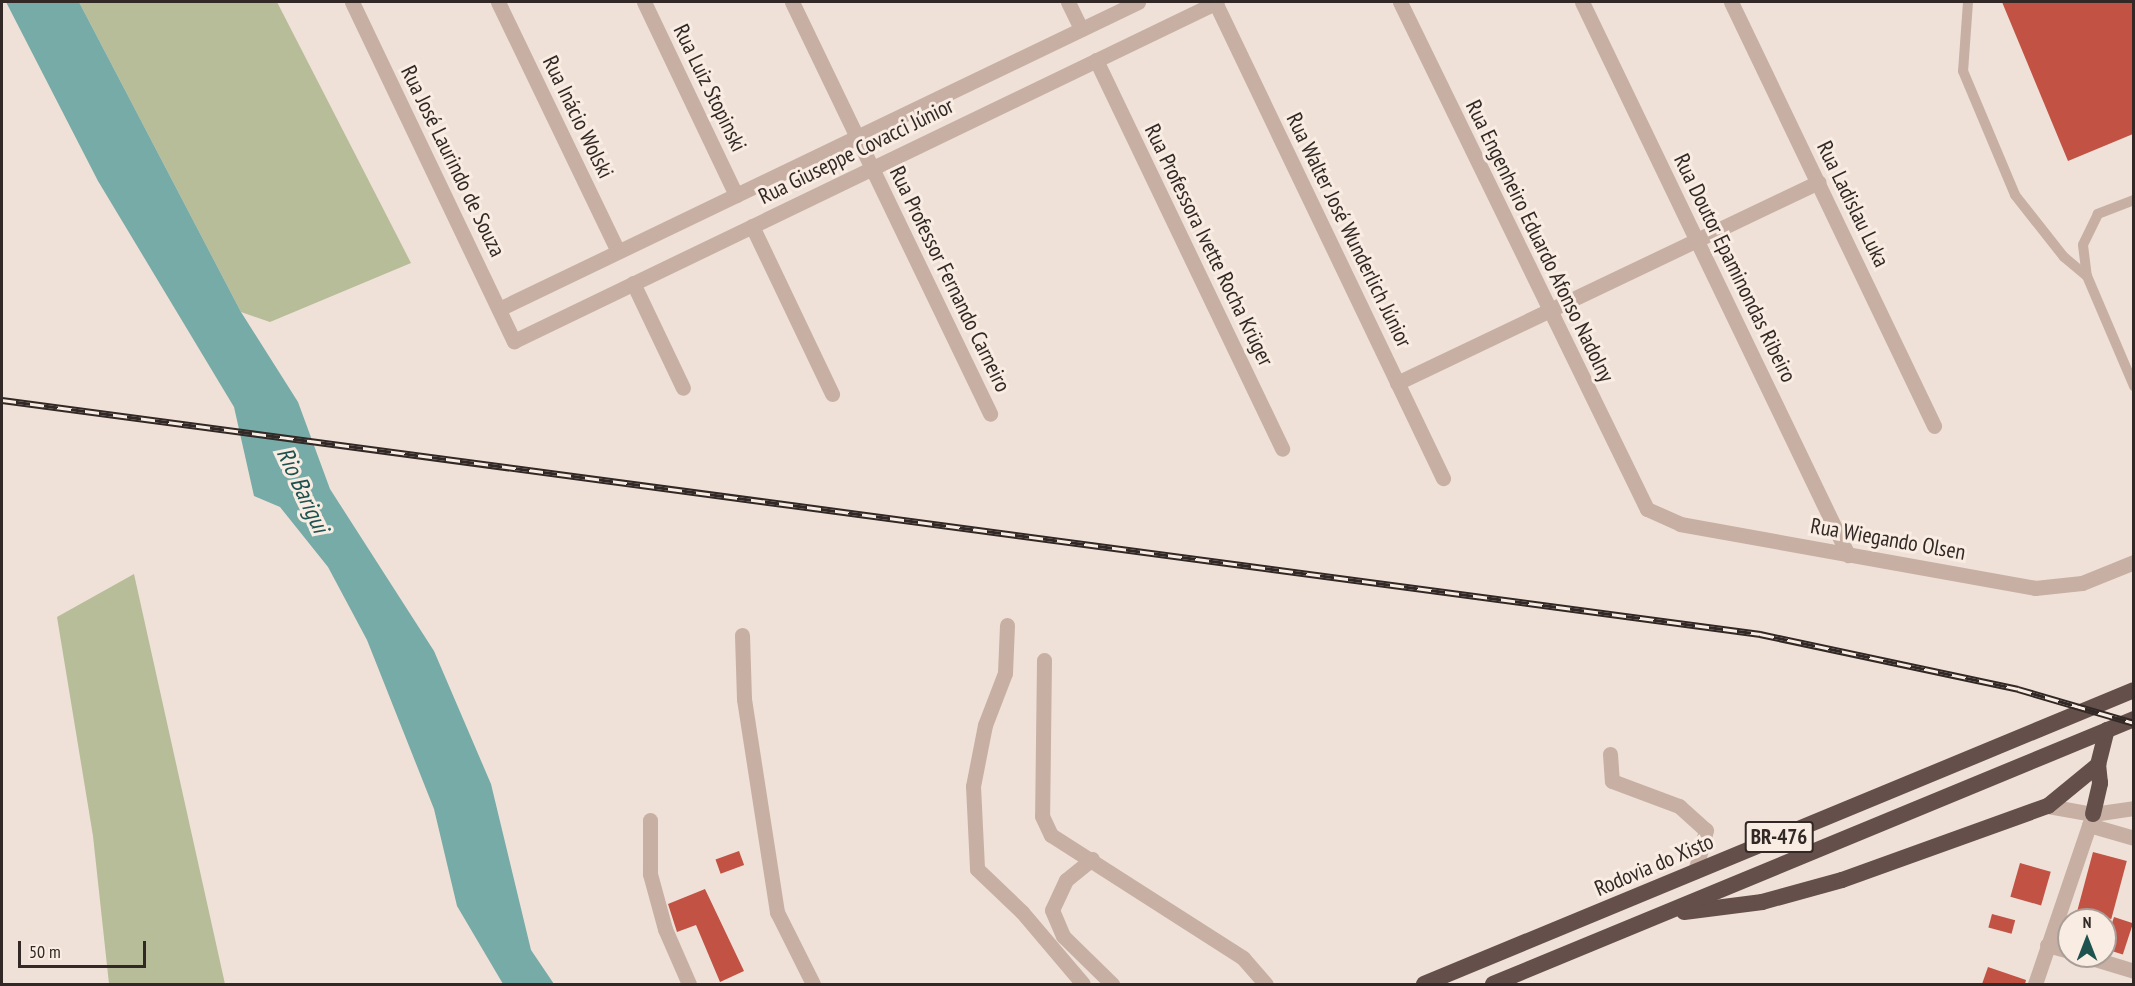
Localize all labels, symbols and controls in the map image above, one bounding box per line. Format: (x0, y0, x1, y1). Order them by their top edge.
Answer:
street label: Rua Luiz Stopinski (668, 20, 752, 156)
street label: Rua Inácio Wolski (537, 51, 619, 183)
street label: Rua José Laurindo de Souza (395, 61, 511, 261)
street label: Rua Giuseppe Covacci Júnior (754, 92, 958, 210)
street label: Rua Engenheiro Eduardo Afonso Nadolny (1460, 95, 1620, 387)
street label: Rua Walter José Wunderlich Júnior (1281, 108, 1417, 352)
street label: Rua Professora Ivette Rocha Krüger (1139, 120, 1279, 370)
street label: Rua Ladislau Luka (1811, 137, 1895, 271)
street label: Rua Doutor Epaminondas Ribeiro (1668, 150, 1802, 386)
street label: Rua Professor Fernando Carneiro (884, 162, 1016, 396)
water label: Rio Barigui (271, 443, 335, 537)
street label: Rua Wiegando Olsen (1808, 512, 1968, 566)
road number: BR-476 (1744, 819, 1814, 855)
street label: Rodovia do Xisto (1590, 828, 1718, 902)
north arrow (2057, 908, 2117, 968)
text: N (2083, 912, 2091, 932)
scale bar (21, 929, 148, 967)
text: 50 m (29, 940, 61, 963)

